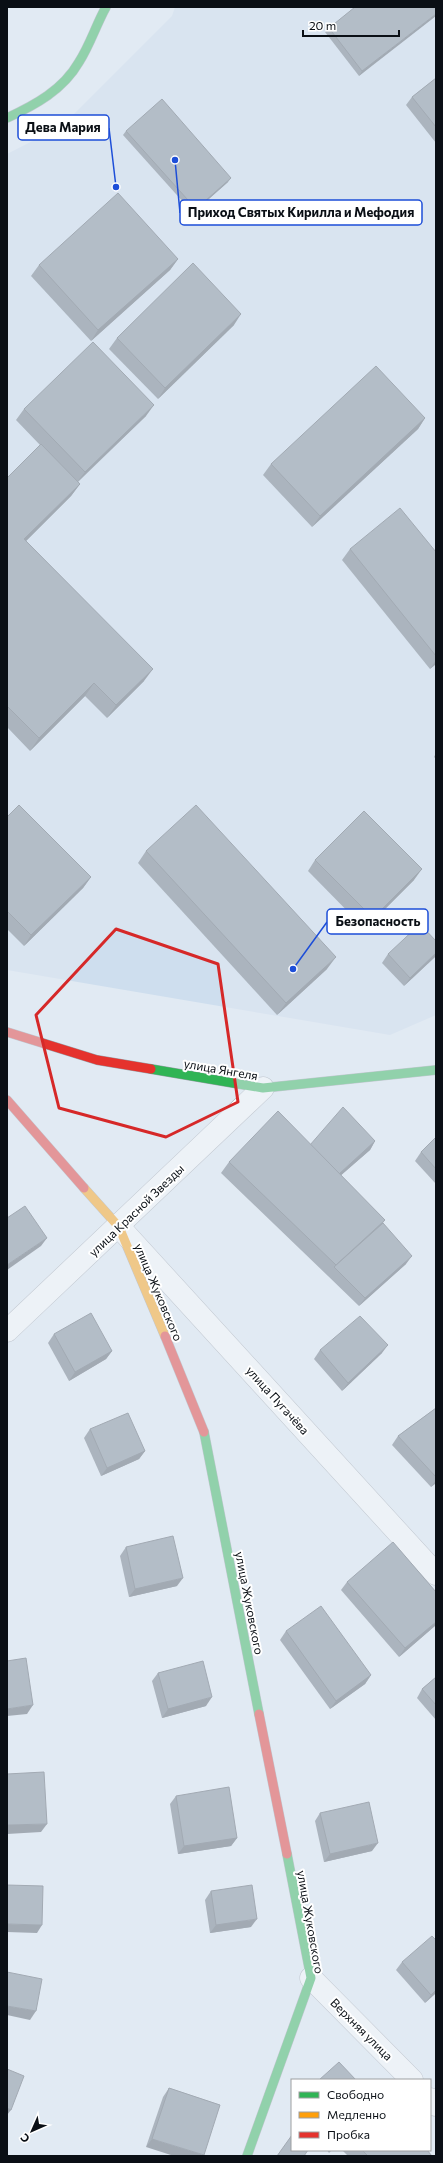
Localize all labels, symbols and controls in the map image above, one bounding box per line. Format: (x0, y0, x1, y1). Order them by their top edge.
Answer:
scale bar (303, 12, 399, 38)
text: 20 m (309, 18, 336, 32)
callout: Дева Мария (18, 115, 109, 140)
text: Дева Мария (25, 119, 101, 135)
callout: Приход Святых Кирилла и Мефодия (180, 200, 422, 225)
text: Приход Святых Кирилла и Мефодия (188, 204, 414, 220)
callout: Безопасность (327, 909, 428, 934)
text: Безопасность (336, 913, 420, 929)
street label: улица Янгеля (183, 1056, 259, 1082)
street label: улица Красной Звезды (86, 1161, 186, 1259)
street label: улица Жуковского (132, 1241, 186, 1343)
street label: улица Пугачёва (244, 1363, 312, 1437)
street label: улица Жуковского (233, 1550, 267, 1656)
street label: улица Жуковского (295, 1869, 327, 1975)
street label: Верхняя улица (328, 1995, 396, 2063)
legend (291, 2079, 431, 2151)
text: Свободно (327, 2087, 384, 2101)
text: Медленно (327, 2107, 386, 2121)
north arrow (12, 2111, 52, 2151)
text: Пробка (327, 2127, 370, 2141)
text: С (17, 2131, 32, 2146)

